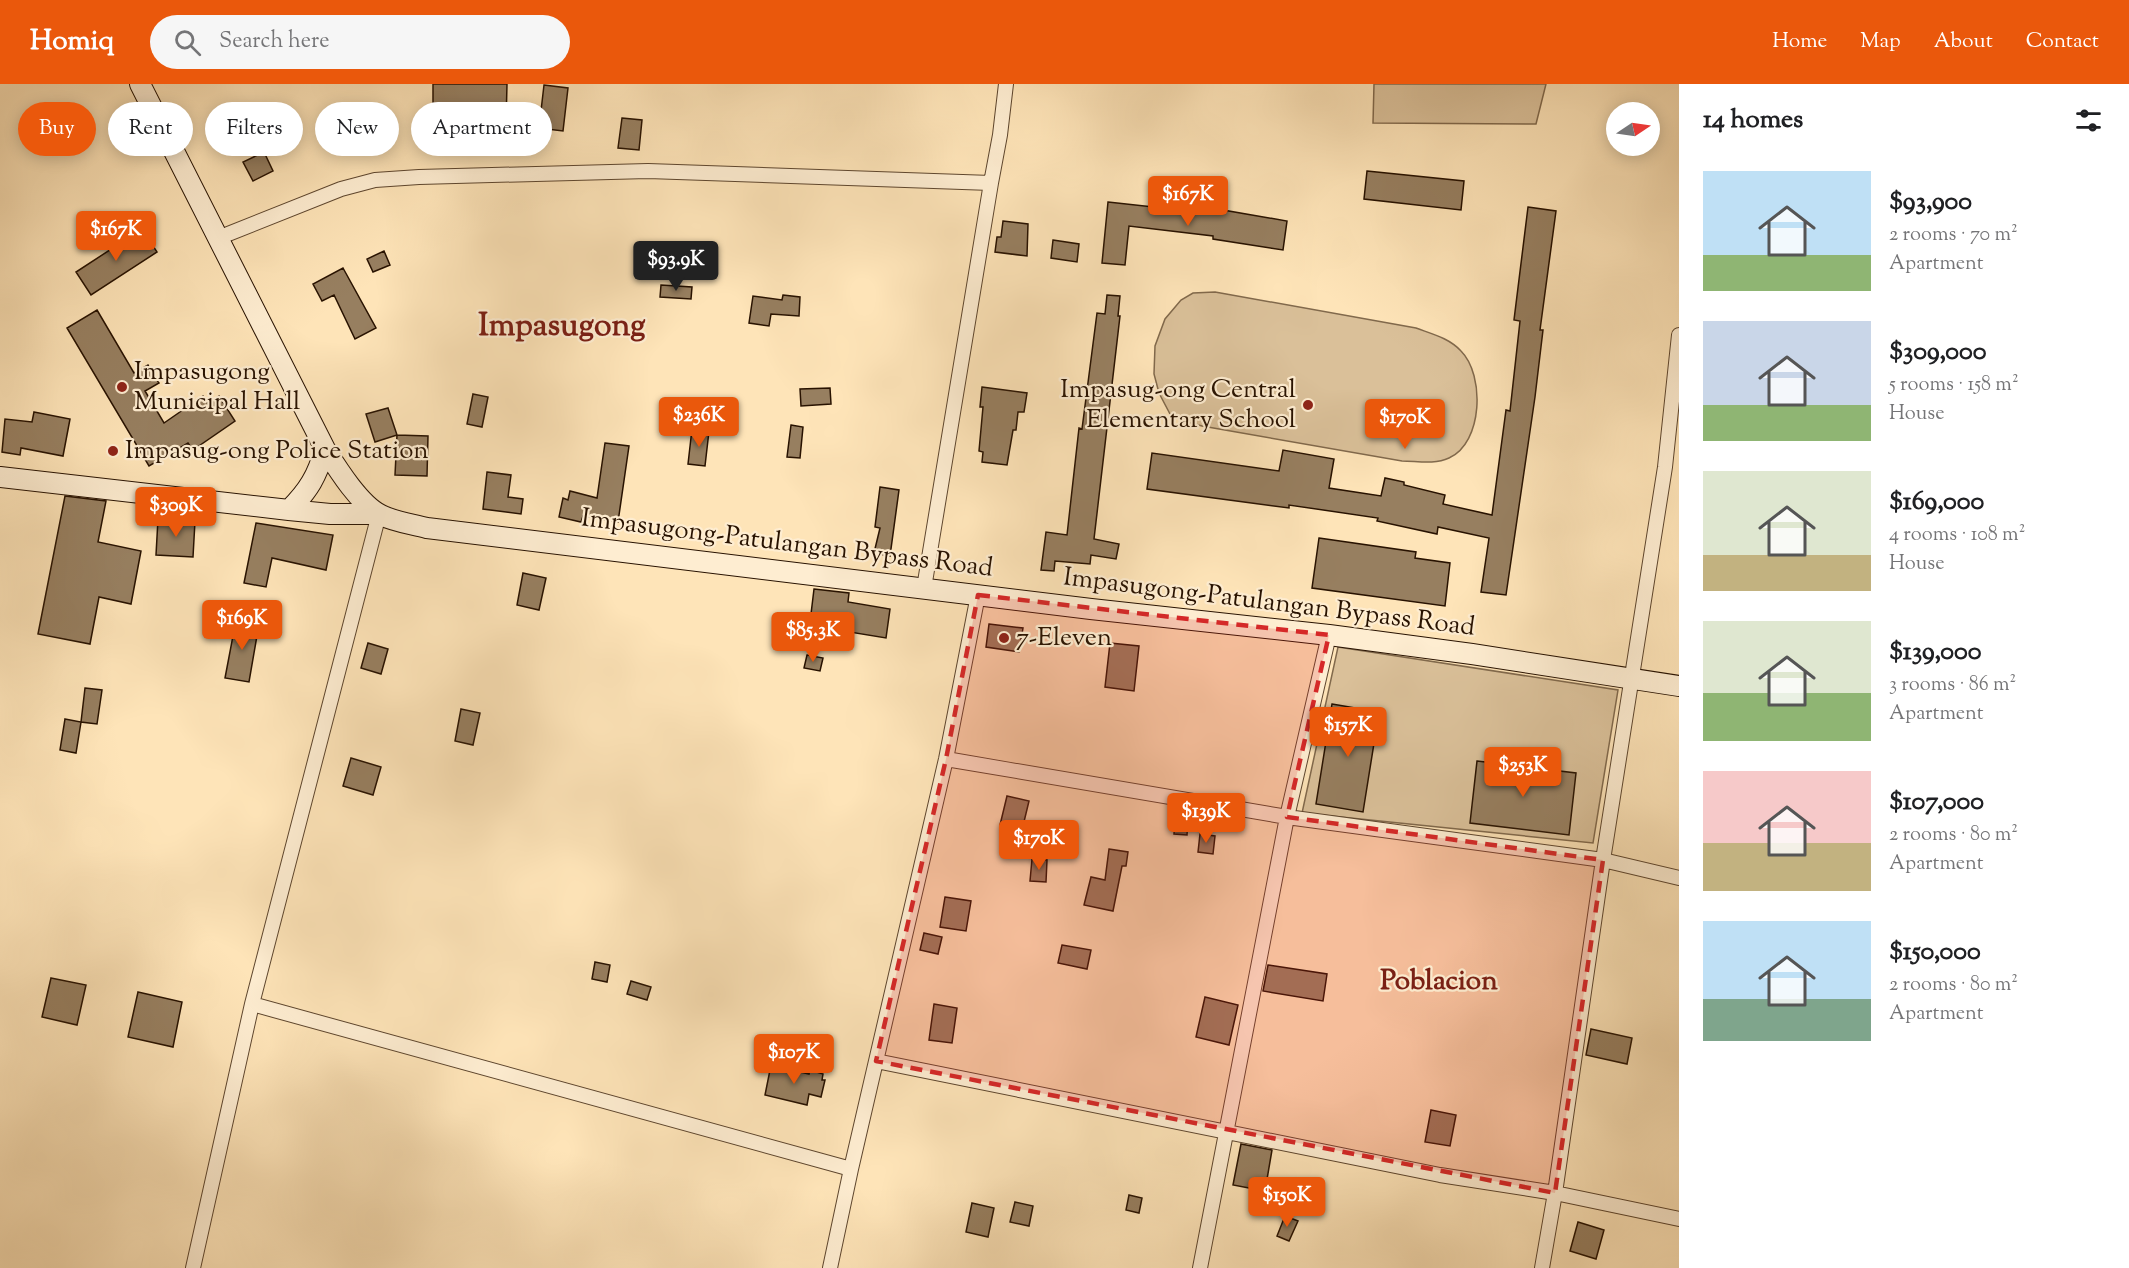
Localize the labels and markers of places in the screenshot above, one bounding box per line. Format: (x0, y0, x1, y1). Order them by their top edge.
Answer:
pin: $167K (1146, 176, 1230, 227)
pin: $167K (74, 211, 158, 262)
pin: $93.9K (627, 241, 725, 292)
place label: Impasugong Municipal Hall (134, 354, 300, 421)
place label: Impasug-ong Central Elementary School (1060, 372, 1296, 439)
marker: Impasugong Municipal Hall (115, 380, 129, 394)
pin: $236K (657, 397, 741, 448)
marker: Impasug-ong Central Elementary School (1301, 398, 1315, 412)
pin: $170K (1363, 399, 1447, 450)
place label: Impasug-ong Police Station (125, 433, 429, 470)
marker: Impasug-ong Police Station (106, 444, 120, 458)
pin: $309K (134, 487, 218, 538)
pin: $169K (200, 600, 284, 651)
pin: $85.3K (764, 612, 862, 663)
place label: 7-Eleven (1016, 620, 1112, 657)
marker: 7-Eleven (997, 631, 1011, 645)
pin: $157K (1306, 707, 1390, 758)
pin: $253K (1481, 747, 1565, 798)
pin: $139K (1164, 793, 1248, 844)
pin: $170K (997, 820, 1081, 871)
pin: $107K (752, 1034, 836, 1085)
pin: $150K (1245, 1177, 1329, 1228)

